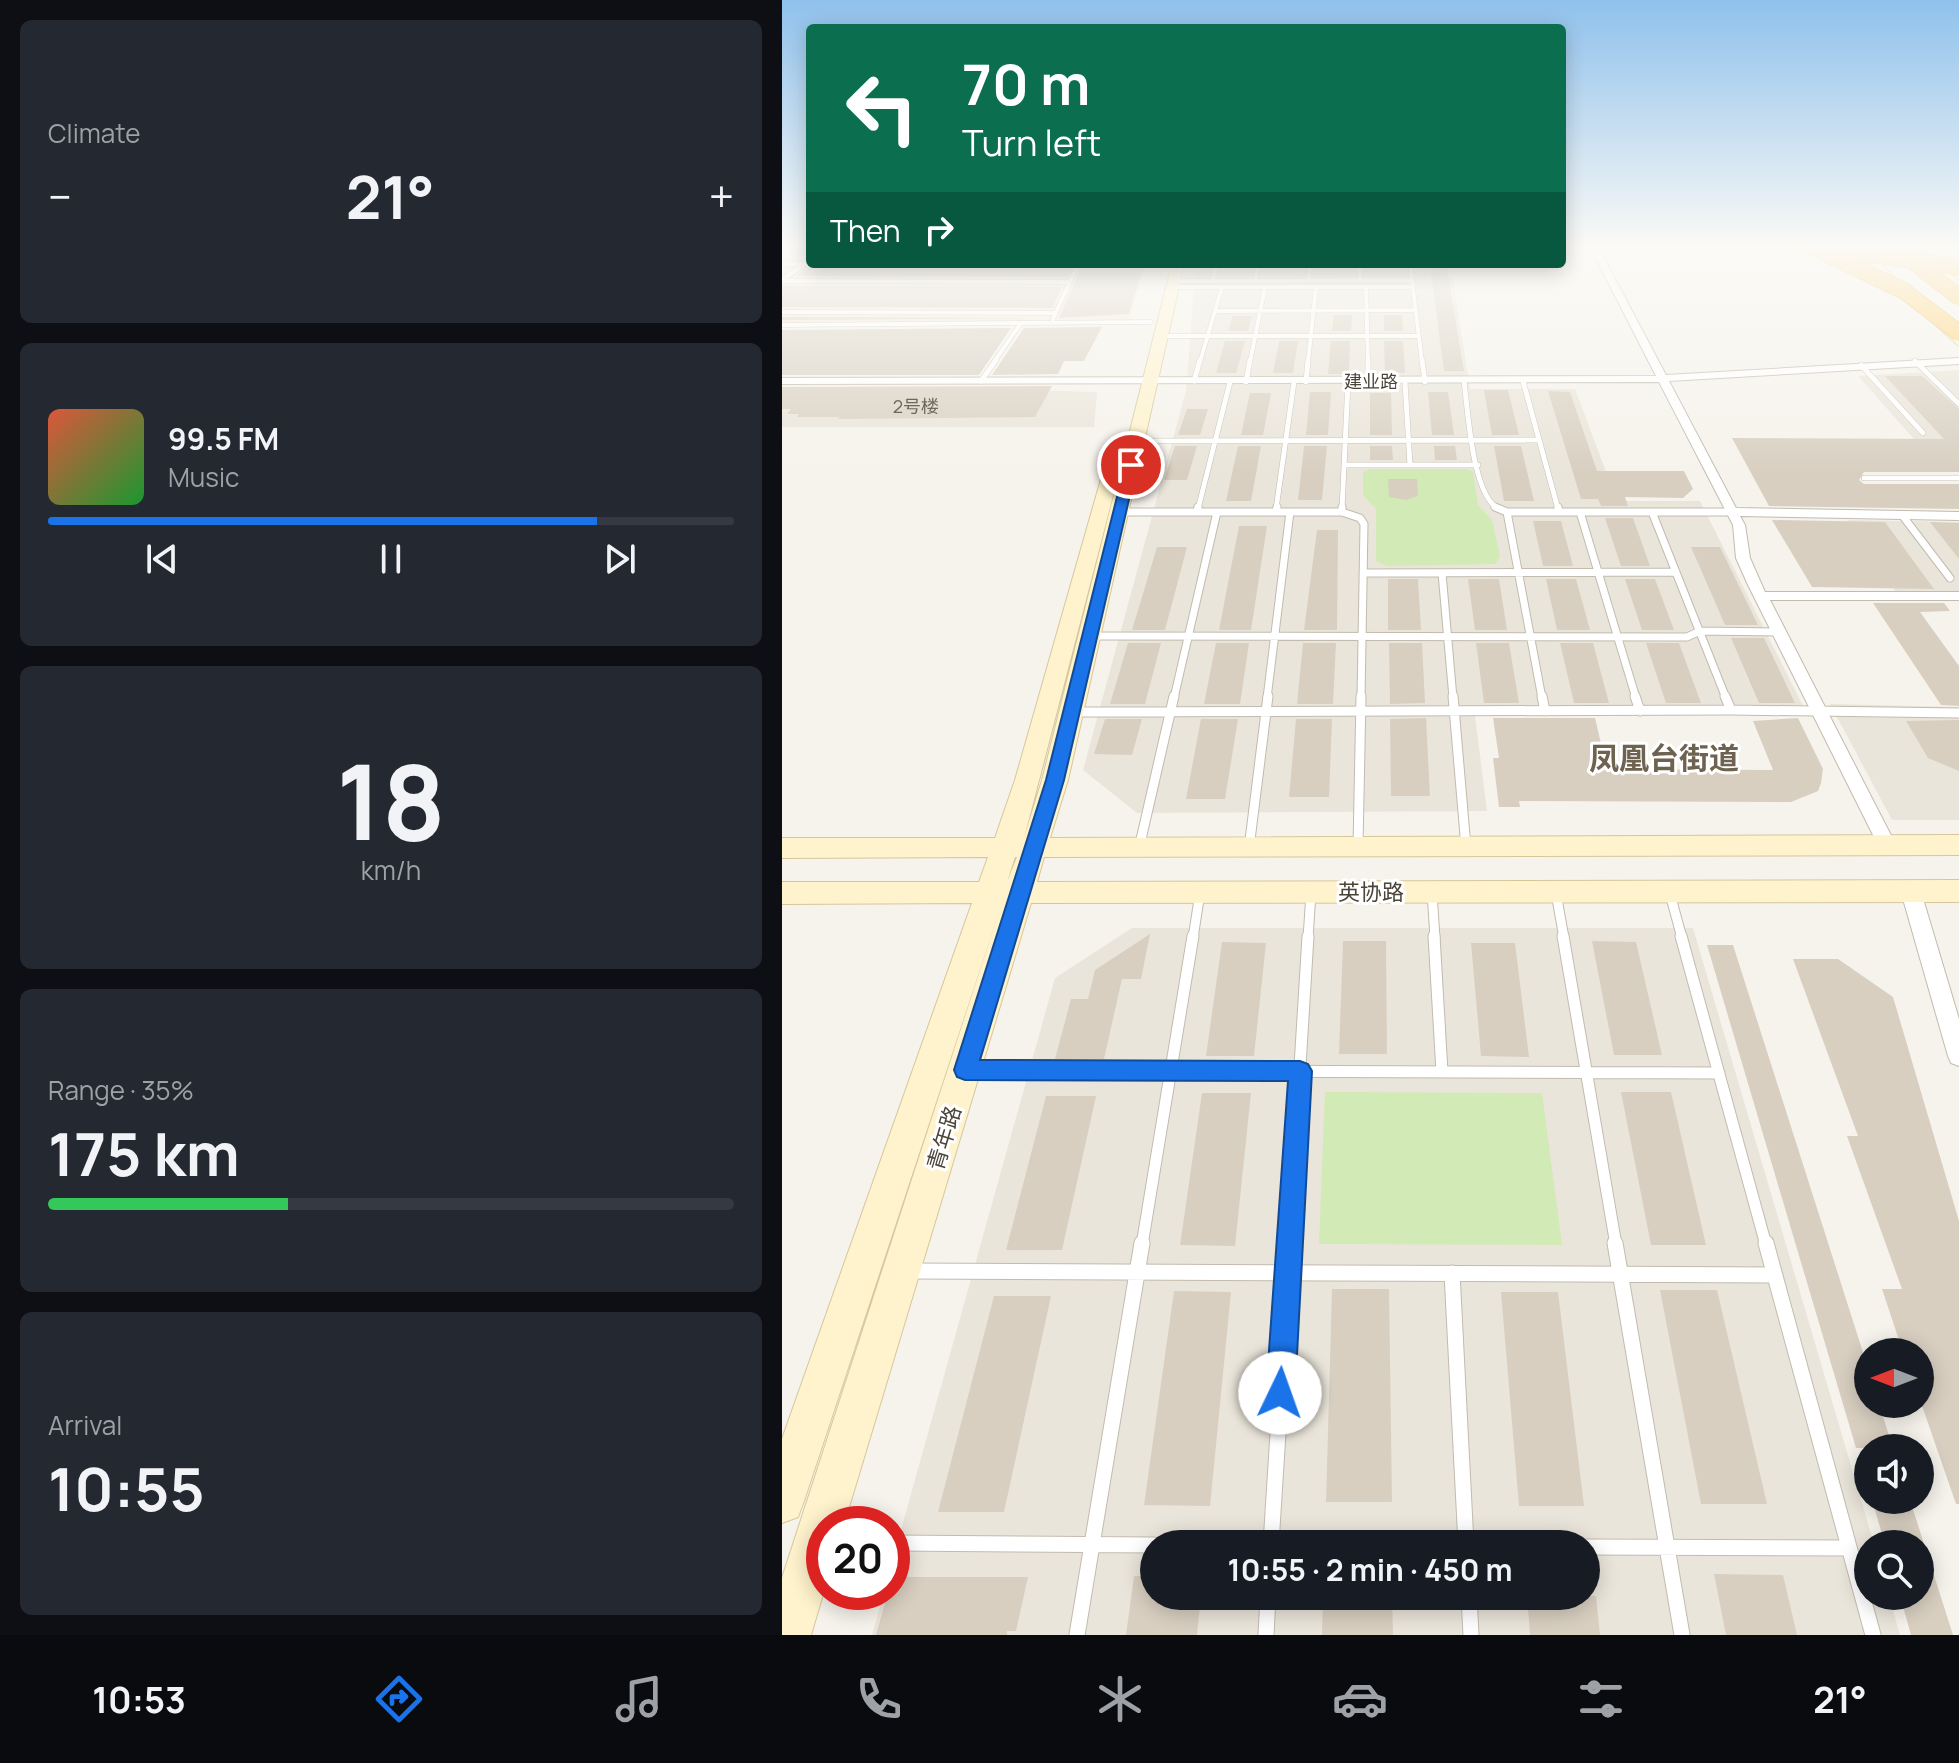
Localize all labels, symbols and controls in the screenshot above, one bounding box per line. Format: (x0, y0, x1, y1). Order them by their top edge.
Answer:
text: 70 m (962, 45, 1090, 122)
icon: left (830, 56, 934, 160)
text: Climate (48, 115, 140, 151)
text: Turn left (962, 118, 1101, 167)
text: 21° (346, 155, 435, 237)
text: − (48, 166, 72, 226)
text: + (709, 166, 734, 226)
icon: right (917, 208, 961, 252)
text: Then (830, 210, 901, 251)
street label: 建业路 (1344, 369, 1398, 393)
house number: 2号楼 (893, 394, 939, 418)
text: 99.5 FM (168, 418, 279, 459)
pin (1097, 431, 1165, 499)
icon: arrive (1109, 443, 1153, 487)
text: Music (168, 459, 239, 495)
icon: previous (140, 537, 184, 581)
icon: pause (369, 537, 413, 581)
icon: next (598, 537, 642, 581)
text: 18 (336, 729, 446, 871)
district label: 凤凰台街道 (1589, 737, 1739, 778)
text: km/h (361, 852, 421, 888)
street label: 英协路 (1338, 877, 1404, 907)
text: Range · 35% (48, 1072, 194, 1108)
street label: 青年路 (920, 1102, 968, 1174)
text: 175 km (48, 1112, 240, 1194)
north arrow (1854, 1338, 1934, 1418)
map controls (1854, 1338, 1934, 1610)
position arrow (1238, 1351, 1322, 1435)
text: Arrival (48, 1407, 122, 1443)
button: sound (1854, 1434, 1934, 1514)
text: 10:55 (48, 1447, 205, 1529)
speed limit sign: 20 (806, 1506, 910, 1610)
button: search (1854, 1530, 1934, 1610)
text: 10:55 · 2 min · 450 m (1228, 1549, 1512, 1590)
icon: directions (371, 1671, 427, 1727)
icon: music (611, 1671, 667, 1727)
icon: phone (851, 1671, 907, 1727)
icon: climate (1092, 1671, 1148, 1727)
icon: car (1332, 1671, 1388, 1727)
icon: filters (1573, 1671, 1629, 1727)
text: 10:53 (92, 1675, 186, 1724)
text: 21° (1813, 1675, 1867, 1724)

